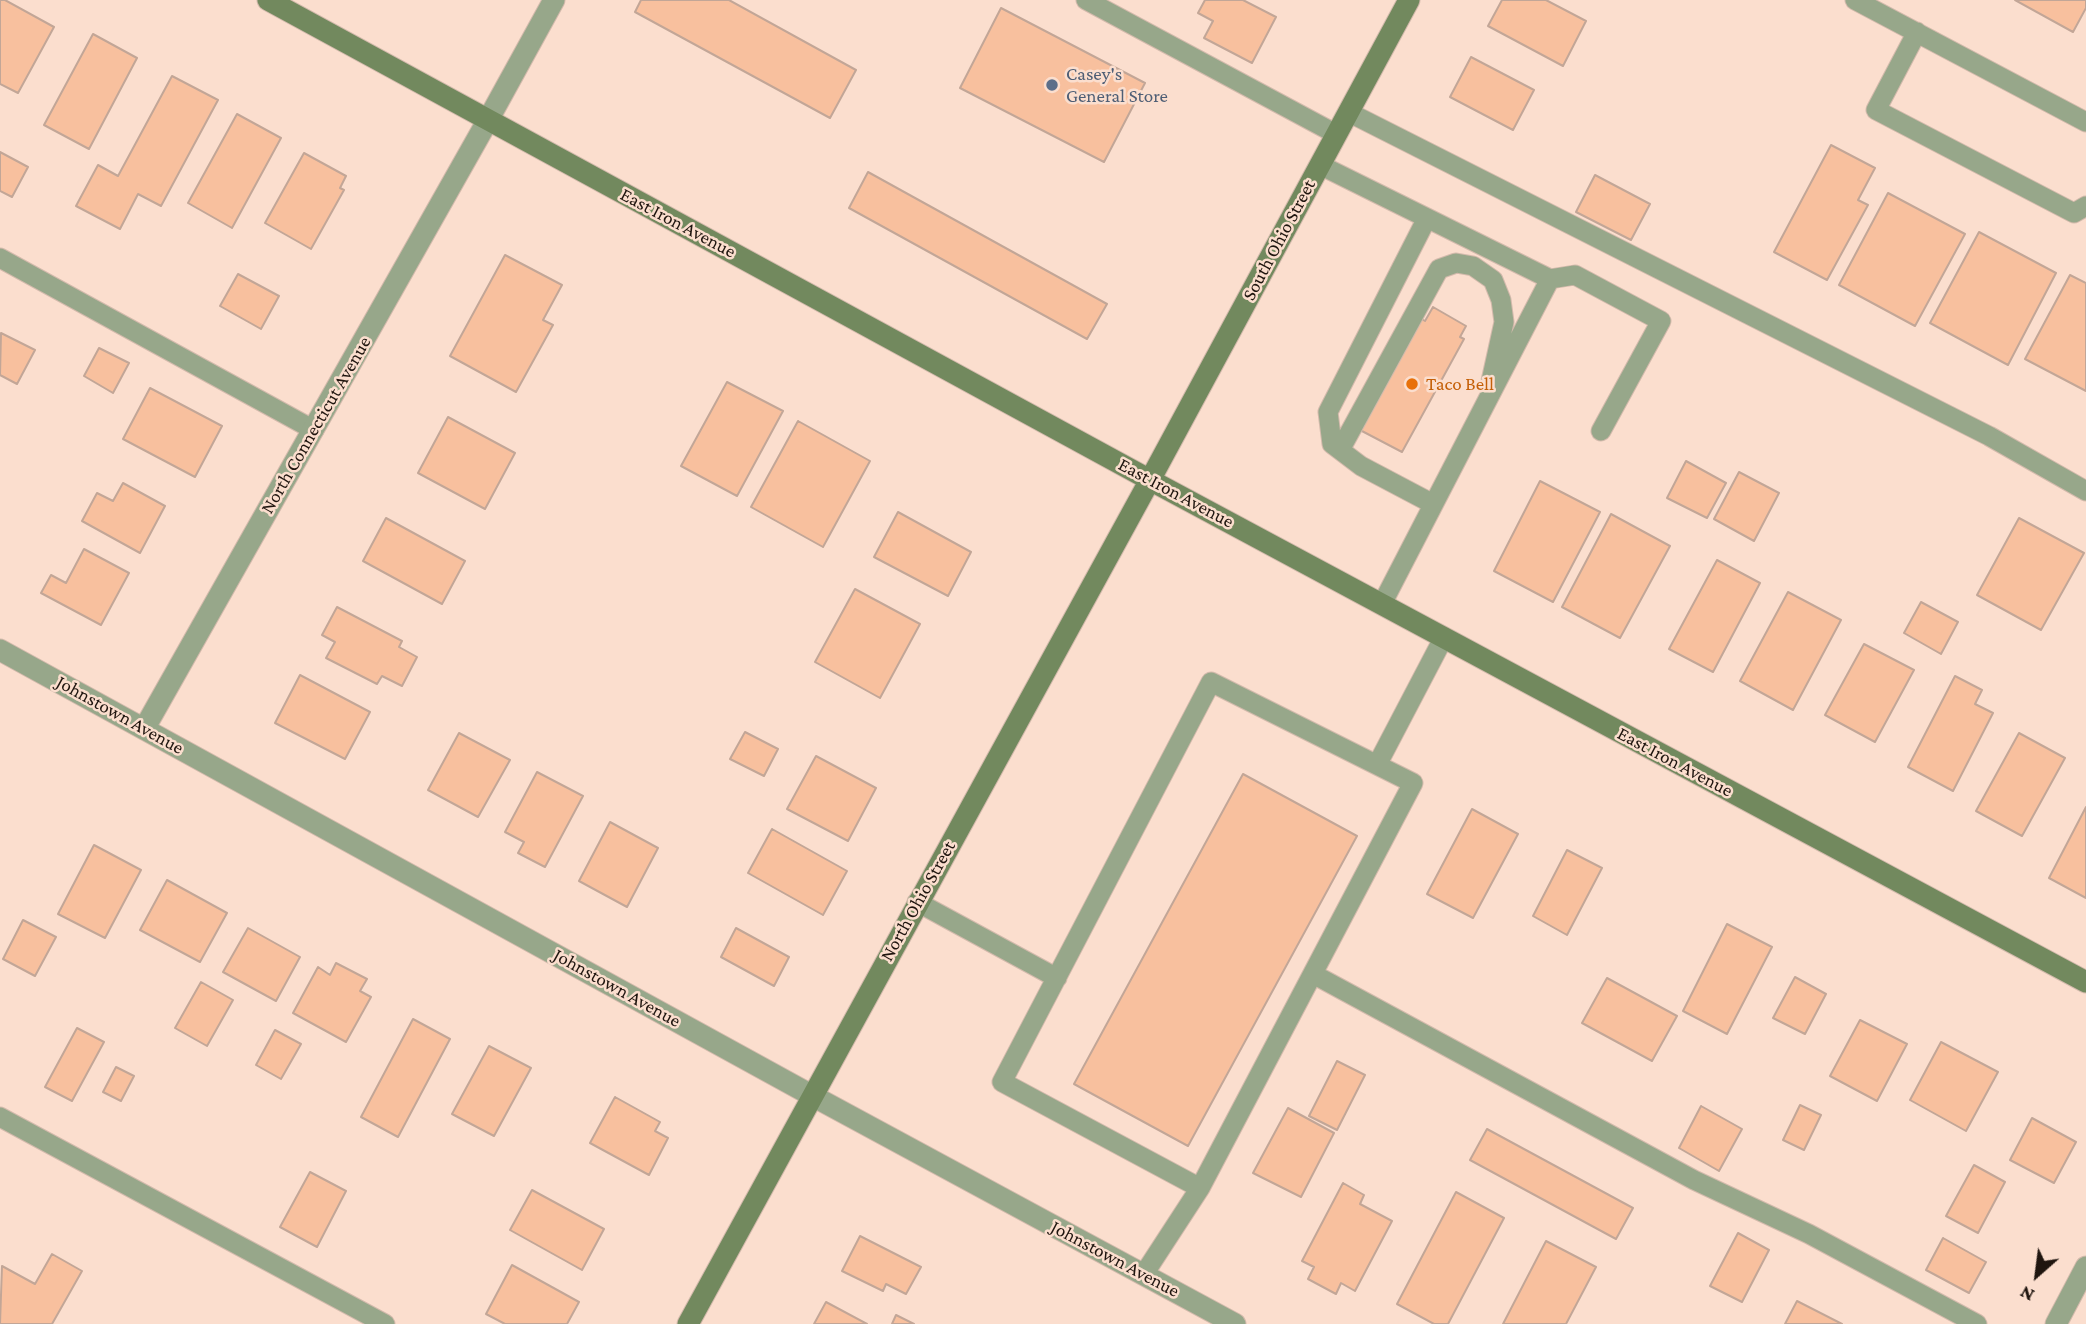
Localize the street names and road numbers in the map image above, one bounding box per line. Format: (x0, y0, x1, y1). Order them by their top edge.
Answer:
street label: South Ohio Street (1238, 176, 1320, 304)
street label: East Iron Avenue (616, 183, 740, 263)
street label: North Connecticut Avenue (256, 332, 376, 518)
street label: East Iron Avenue (1114, 453, 1238, 533)
street label: Johnstown Avenue (52, 671, 188, 759)
street label: East Iron Avenue (1613, 722, 1737, 802)
street label: North Ohio Street (876, 837, 960, 965)
street label: Johnstown Avenue (549, 944, 685, 1032)
street label: Johnstown Avenue (1047, 1216, 1183, 1302)

